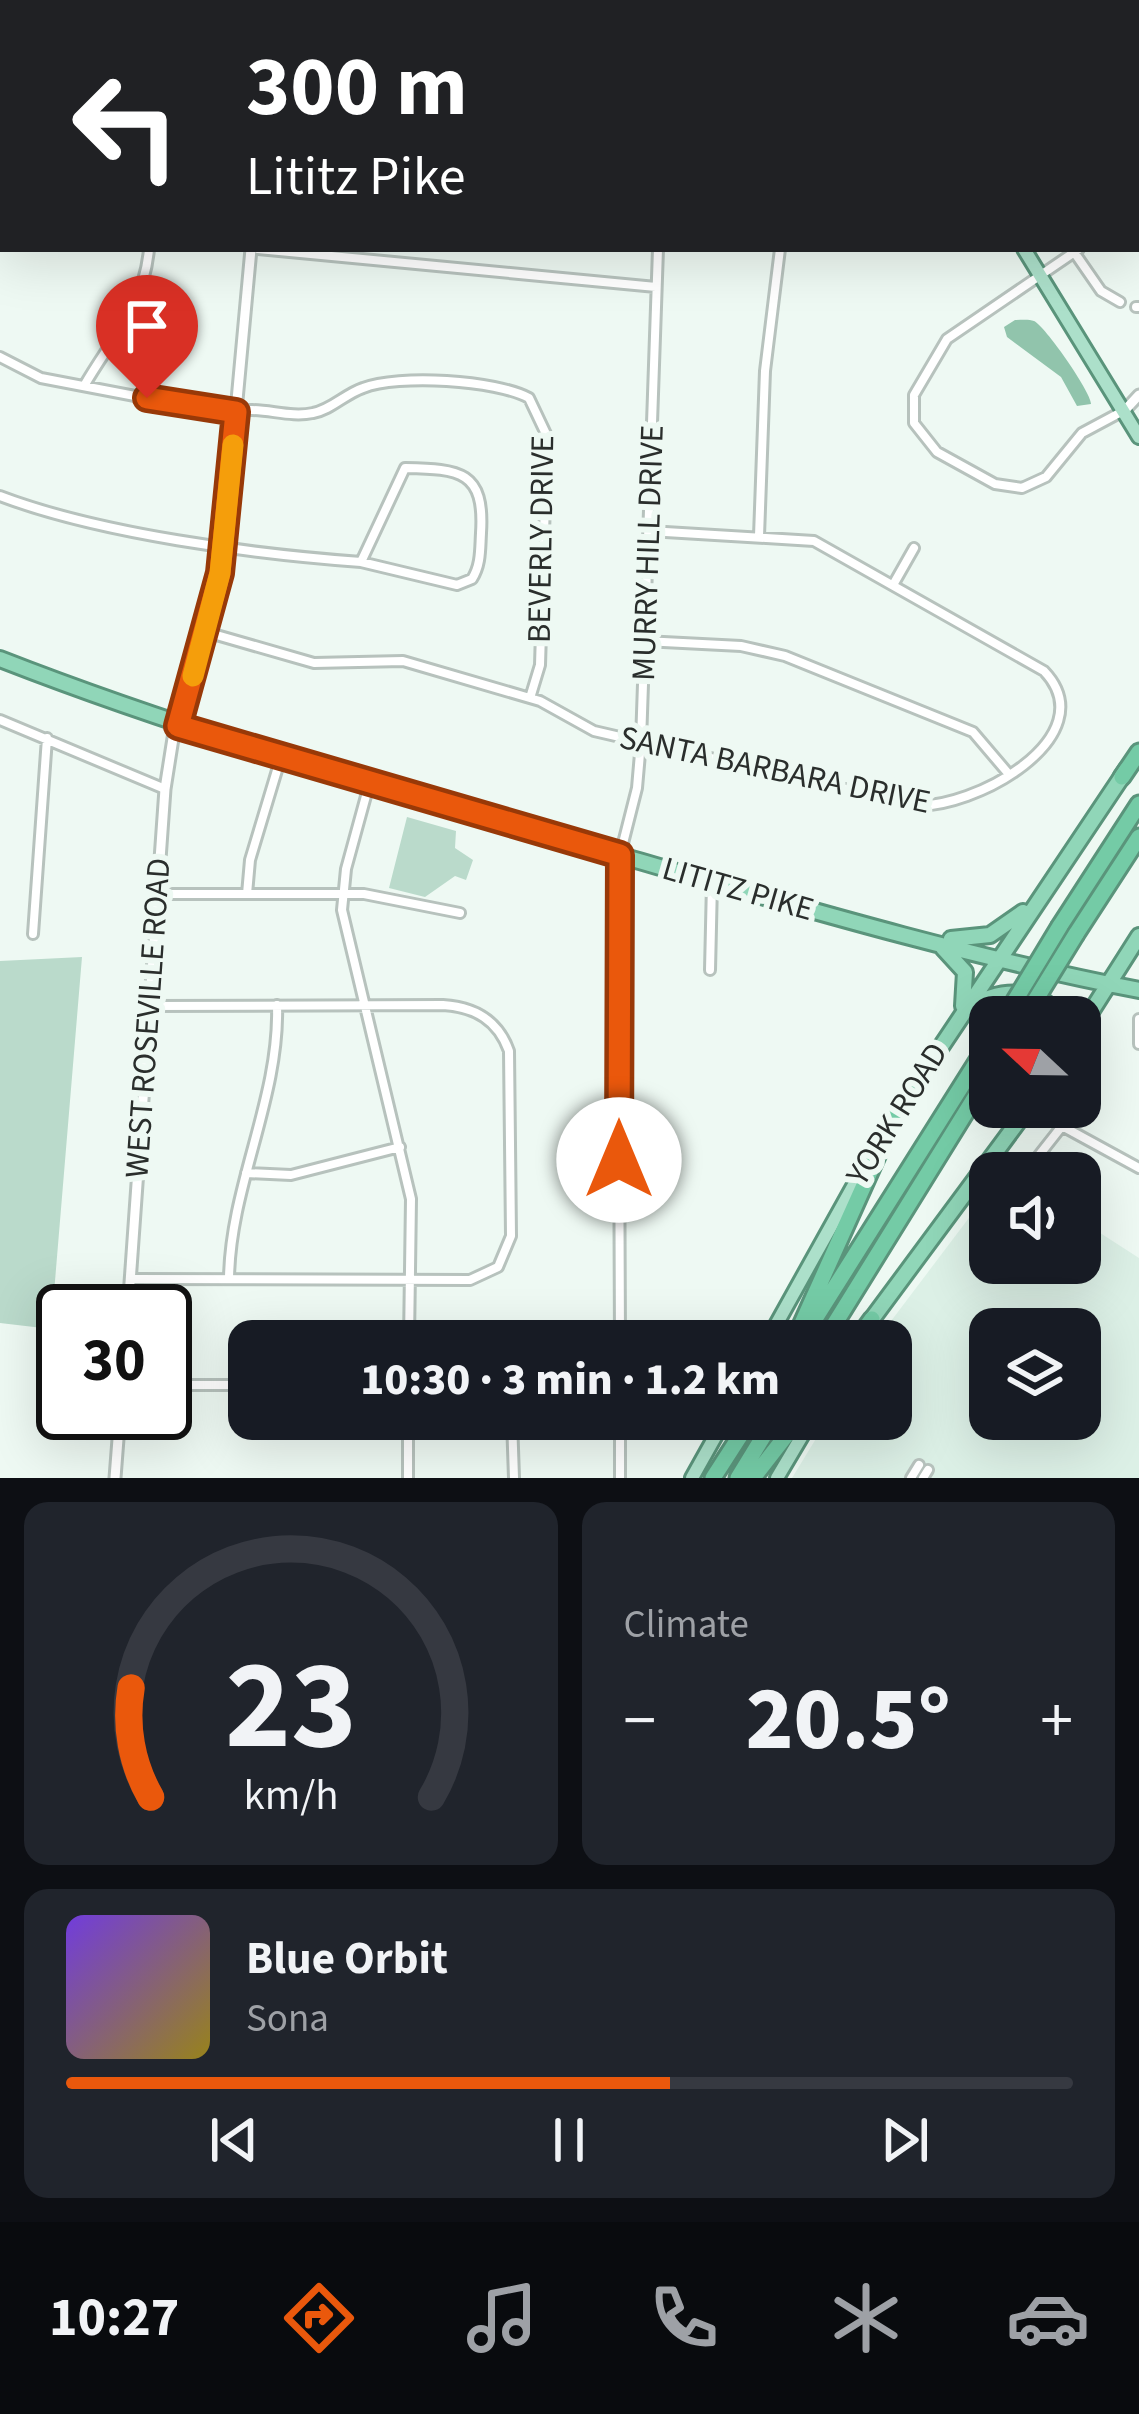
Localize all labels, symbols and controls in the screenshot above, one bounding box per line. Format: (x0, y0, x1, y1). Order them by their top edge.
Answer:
text: 300 m (246, 28, 468, 148)
icon: left (48, 48, 204, 204)
text: Lititz Pike (246, 139, 465, 216)
pin (96, 275, 198, 398)
icon: arrive (114, 293, 180, 359)
street label: MURRY HILL DRIVE (620, 424, 676, 682)
street label: BEVERLY DRIVE (516, 435, 566, 643)
street label: SANTA BARBARA DRIVE (615, 714, 935, 826)
street label: LITITZ PIKE (657, 845, 819, 933)
street label: WEST ROSEVILLE ROAD (113, 856, 183, 1180)
north arrow (969, 996, 1101, 1128)
map controls (969, 996, 1101, 1440)
street label: YORK ROAD (834, 1034, 959, 1195)
position arrow (556, 1097, 682, 1223)
button: sound (969, 1152, 1101, 1284)
speed limit sign: 30 (36, 1284, 192, 1440)
button: layers (969, 1308, 1101, 1440)
text: 10:30 · 3 min · 1.2 km (360, 1348, 780, 1412)
text: Climate (624, 1597, 749, 1653)
text: 23 (225, 1618, 357, 1796)
text: 20.5° (746, 1656, 951, 1784)
text: − (624, 1674, 656, 1768)
text: + (1040, 1674, 1073, 1768)
text: km/h (243, 1764, 338, 1825)
text: Blue Orbit (246, 1927, 448, 1991)
text: Sona (246, 1991, 329, 2047)
icon: previous (201, 2107, 267, 2173)
icon: pause (536, 2107, 602, 2173)
icon: next (872, 2107, 938, 2173)
icon: directions (277, 2276, 361, 2360)
icon: music (460, 2276, 544, 2360)
icon: phone (642, 2276, 726, 2360)
icon: climate (824, 2276, 908, 2360)
icon: car (1006, 2276, 1090, 2360)
text: 10:27 (49, 2280, 179, 2357)

